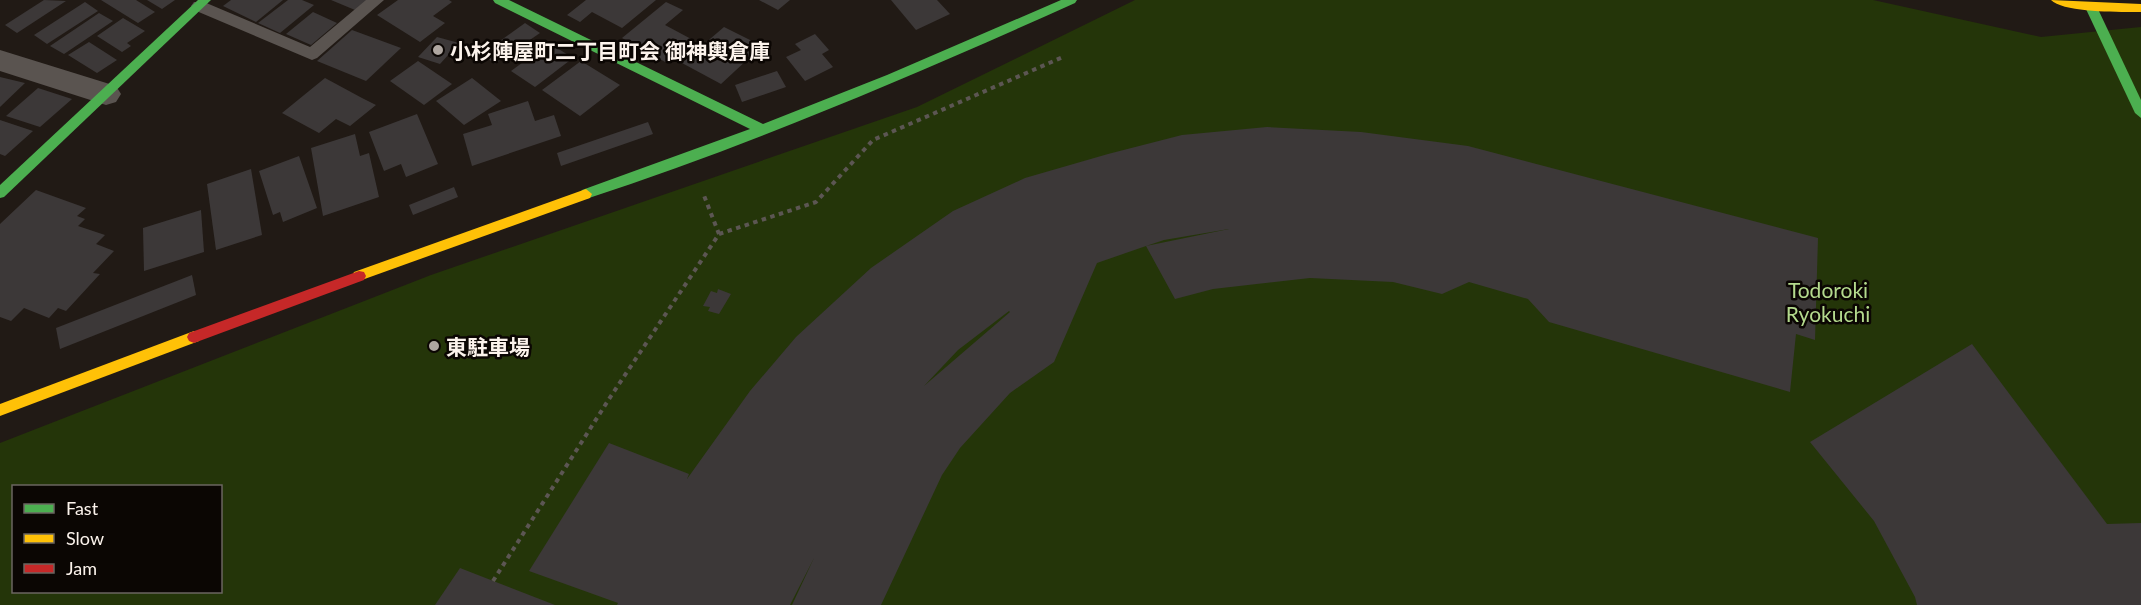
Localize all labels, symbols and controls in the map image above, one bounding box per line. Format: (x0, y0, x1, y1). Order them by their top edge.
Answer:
place label: 小杉陣屋町二丁目町会 御神輿倉庫 (450, 38, 770, 63)
marker: 小杉陣屋町二丁目町会 御神輿倉庫 (431, 43, 445, 57)
park label: Todoroki Ryokuchi (1786, 277, 1870, 326)
place label: 東駐車場 (446, 334, 530, 359)
marker: 東駐車場 (427, 339, 441, 353)
legend (12, 485, 222, 593)
text: Fast (66, 497, 99, 519)
text: Slow (66, 527, 104, 549)
text: Jam (66, 557, 97, 579)

